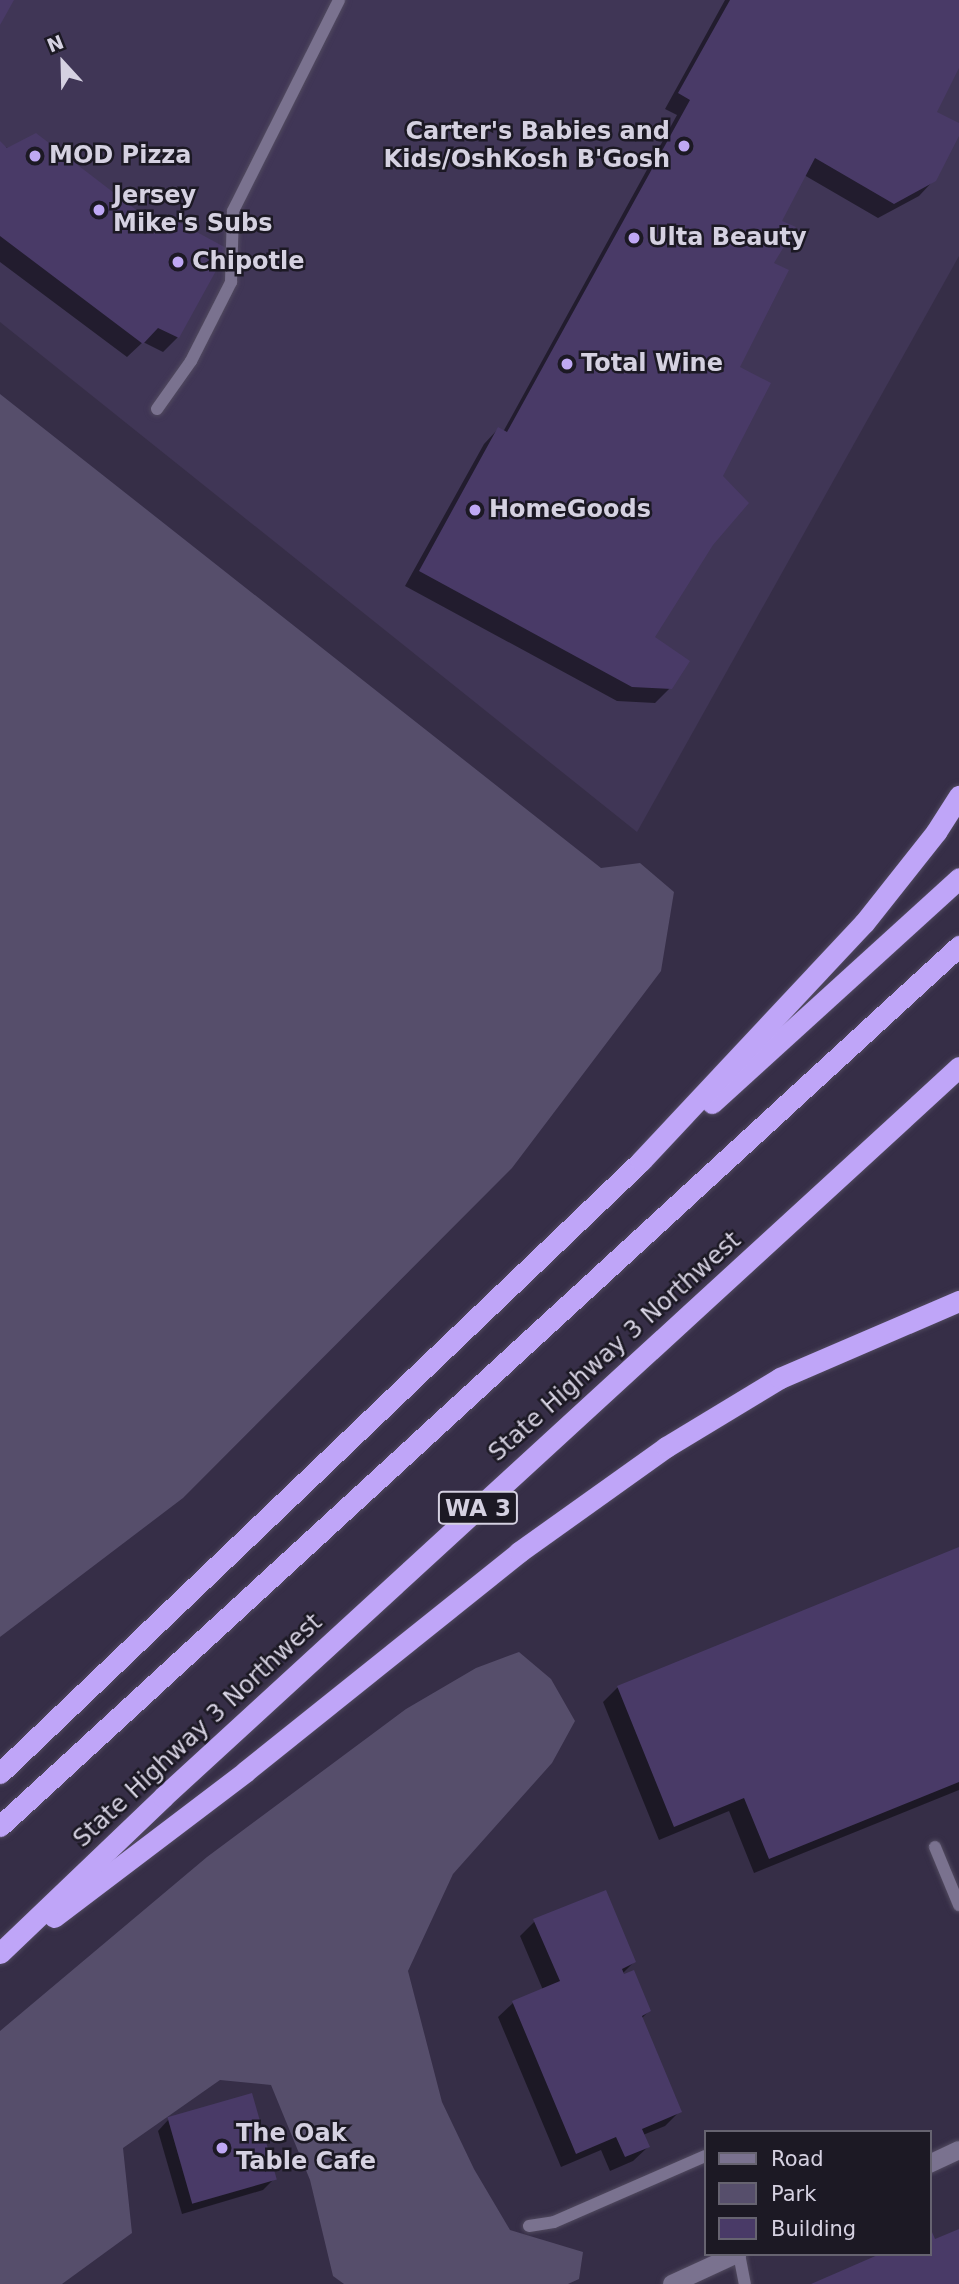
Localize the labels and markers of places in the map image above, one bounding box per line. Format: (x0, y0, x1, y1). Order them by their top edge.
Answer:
place label: Carter's Babies and Kids/OshKosh B'Gosh (384, 118, 670, 174)
marker: Carter's Babies and Kids/OshKosh B'Gosh (676, 138, 692, 154)
place label: MOD Pizza (49, 142, 192, 170)
marker: MOD Pizza (27, 148, 43, 164)
place label: Jersey Mike's Subs (113, 182, 273, 238)
marker: Jersey Mike's Subs (91, 202, 107, 218)
place label: Ulta Beauty (648, 224, 807, 252)
marker: Ulta Beauty (626, 230, 642, 246)
place label: Chipotle (192, 248, 305, 276)
marker: Chipotle (170, 254, 186, 270)
place label: Total Wine (581, 350, 723, 378)
marker: Total Wine (559, 356, 575, 372)
place label: HomeGoods (489, 496, 651, 524)
marker: HomeGoods (467, 502, 483, 518)
place label: The Oak Table Cafe (236, 2120, 376, 2176)
marker: The Oak Table Cafe (214, 2140, 230, 2156)

